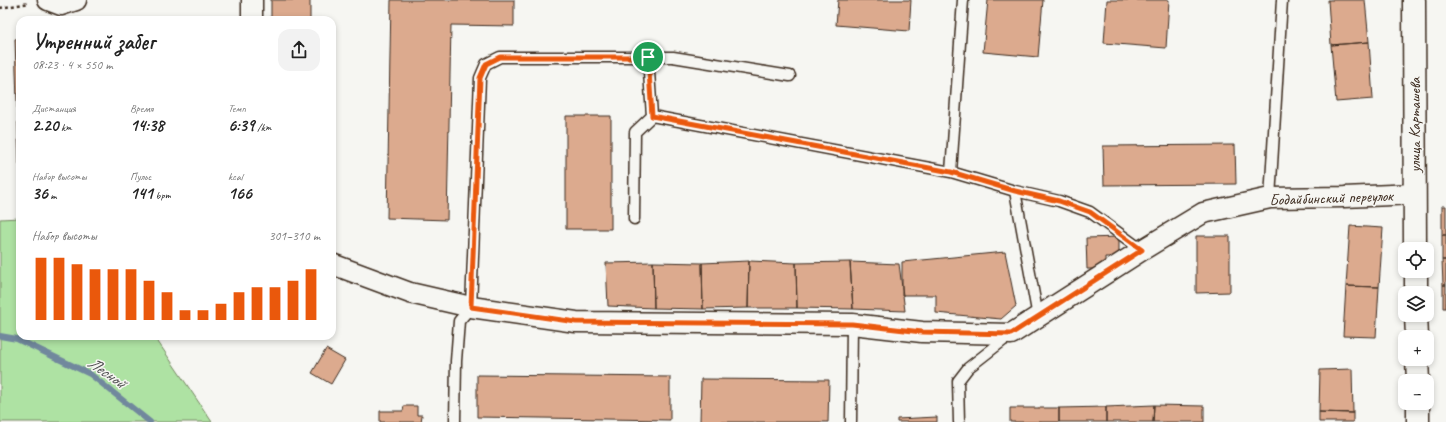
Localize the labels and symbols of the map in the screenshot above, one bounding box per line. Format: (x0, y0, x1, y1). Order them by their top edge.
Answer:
pin (631, 40, 665, 74)
street label: улица Карташева (1405, 76, 1425, 174)
street label: Бодайбинский переулок (1269, 186, 1395, 210)
water label: Лесной (84, 352, 133, 395)

